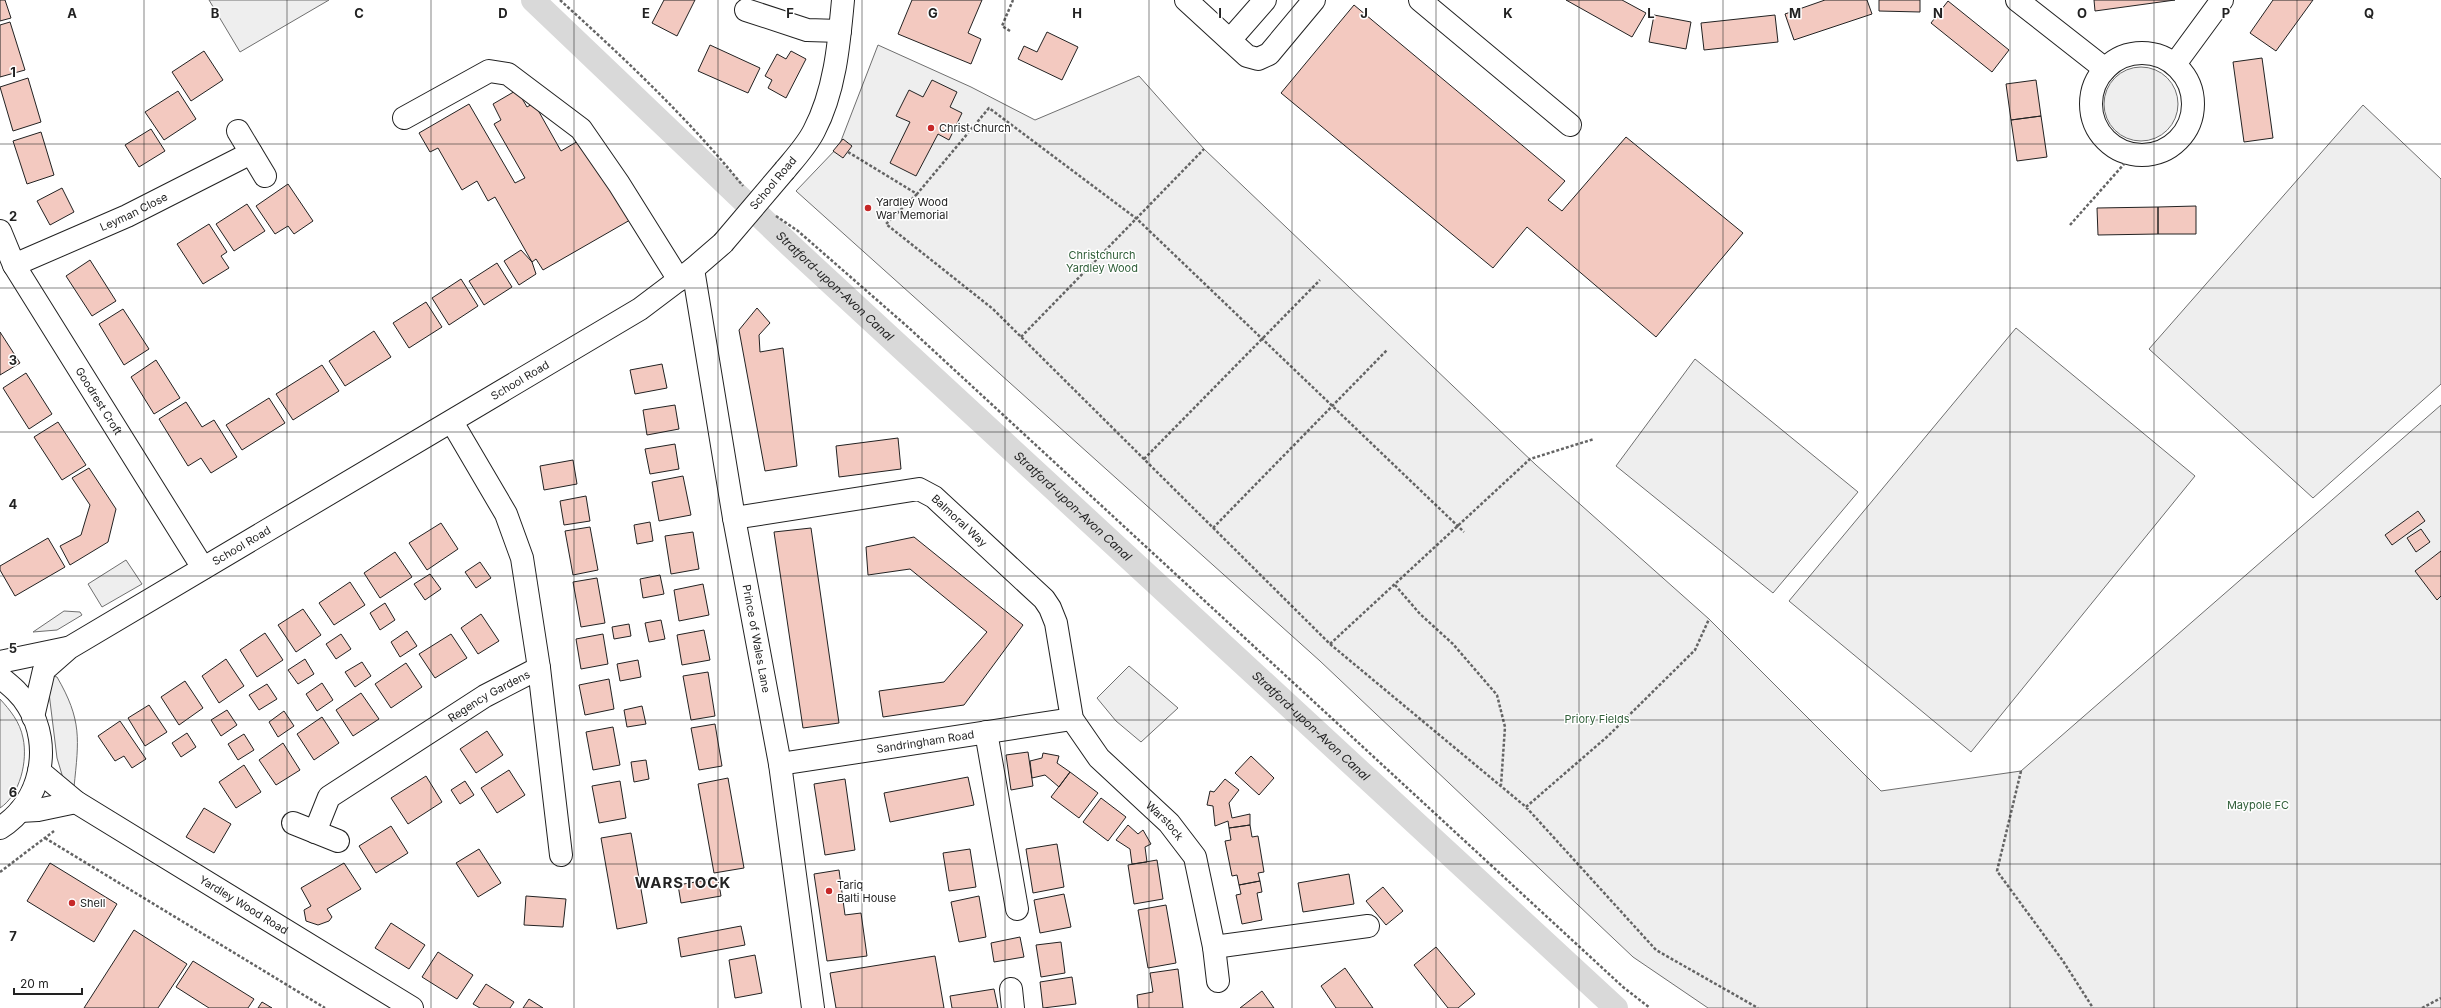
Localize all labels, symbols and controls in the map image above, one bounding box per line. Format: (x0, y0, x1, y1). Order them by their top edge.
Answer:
text: A (67, 5, 77, 21)
text: B (211, 5, 220, 21)
text: C (354, 5, 364, 21)
text: D (498, 5, 508, 21)
text: E (642, 5, 650, 21)
text: F (786, 5, 794, 21)
text: G (928, 5, 938, 21)
text: H (1072, 5, 1082, 21)
text: I (1218, 5, 1222, 21)
text: J (1360, 5, 1368, 21)
text: K (1503, 5, 1513, 21)
text: L (1647, 5, 1655, 21)
text: M (1789, 5, 1801, 21)
text: N (1933, 5, 1943, 21)
text: O (2077, 5, 2087, 21)
text: P (2222, 5, 2230, 21)
text: Q (2364, 5, 2374, 21)
text: 1 (10, 64, 16, 80)
place label: Christ Church (939, 121, 1011, 135)
marker: Christ Church (926, 123, 936, 133)
street label: School Road (747, 153, 799, 213)
street label: Leyman Close (98, 190, 170, 234)
place label: Yardley Wood War Memorial (876, 195, 948, 222)
marker: Yardley Wood War Memorial (863, 203, 873, 213)
text: 2 (9, 208, 17, 224)
water label: Stratford-upon-Avon Canal (773, 228, 897, 344)
park label: Christchurch Yardley Wood (1066, 248, 1138, 275)
text: 3 (9, 352, 17, 368)
street label: School Road (488, 358, 552, 403)
street label: Goodrest Croft (72, 365, 125, 438)
water label: Stratford-upon-Avon Canal (1011, 448, 1135, 564)
street label: Balmoral Way (929, 491, 990, 550)
text: 4 (9, 496, 18, 512)
street label: School Road (210, 523, 273, 568)
street label: Prince of Wales Lane (740, 583, 774, 694)
text: 5 (9, 640, 17, 656)
street label: Regency Gardens (445, 667, 532, 725)
water label: Stratford-upon-Avon Canal (1249, 668, 1373, 784)
park label: Priory Fields (1565, 712, 1630, 726)
street label: Sandringham Road (875, 727, 975, 756)
text: 6 (9, 784, 17, 800)
street label: Warstock (1143, 798, 1187, 843)
park label: Maypole FC (2227, 798, 2289, 812)
street label: Yardley Wood Road (197, 872, 291, 937)
district label: WARSTOCK (635, 873, 731, 892)
place label: Tariq Balti House (837, 878, 896, 905)
marker: Tariq Balti House (824, 886, 834, 896)
place label: Shell (80, 896, 105, 910)
marker: Shell (67, 898, 77, 908)
text: 7 (9, 928, 17, 944)
scale bar (14, 970, 82, 996)
text: 20 m (20, 976, 49, 991)

